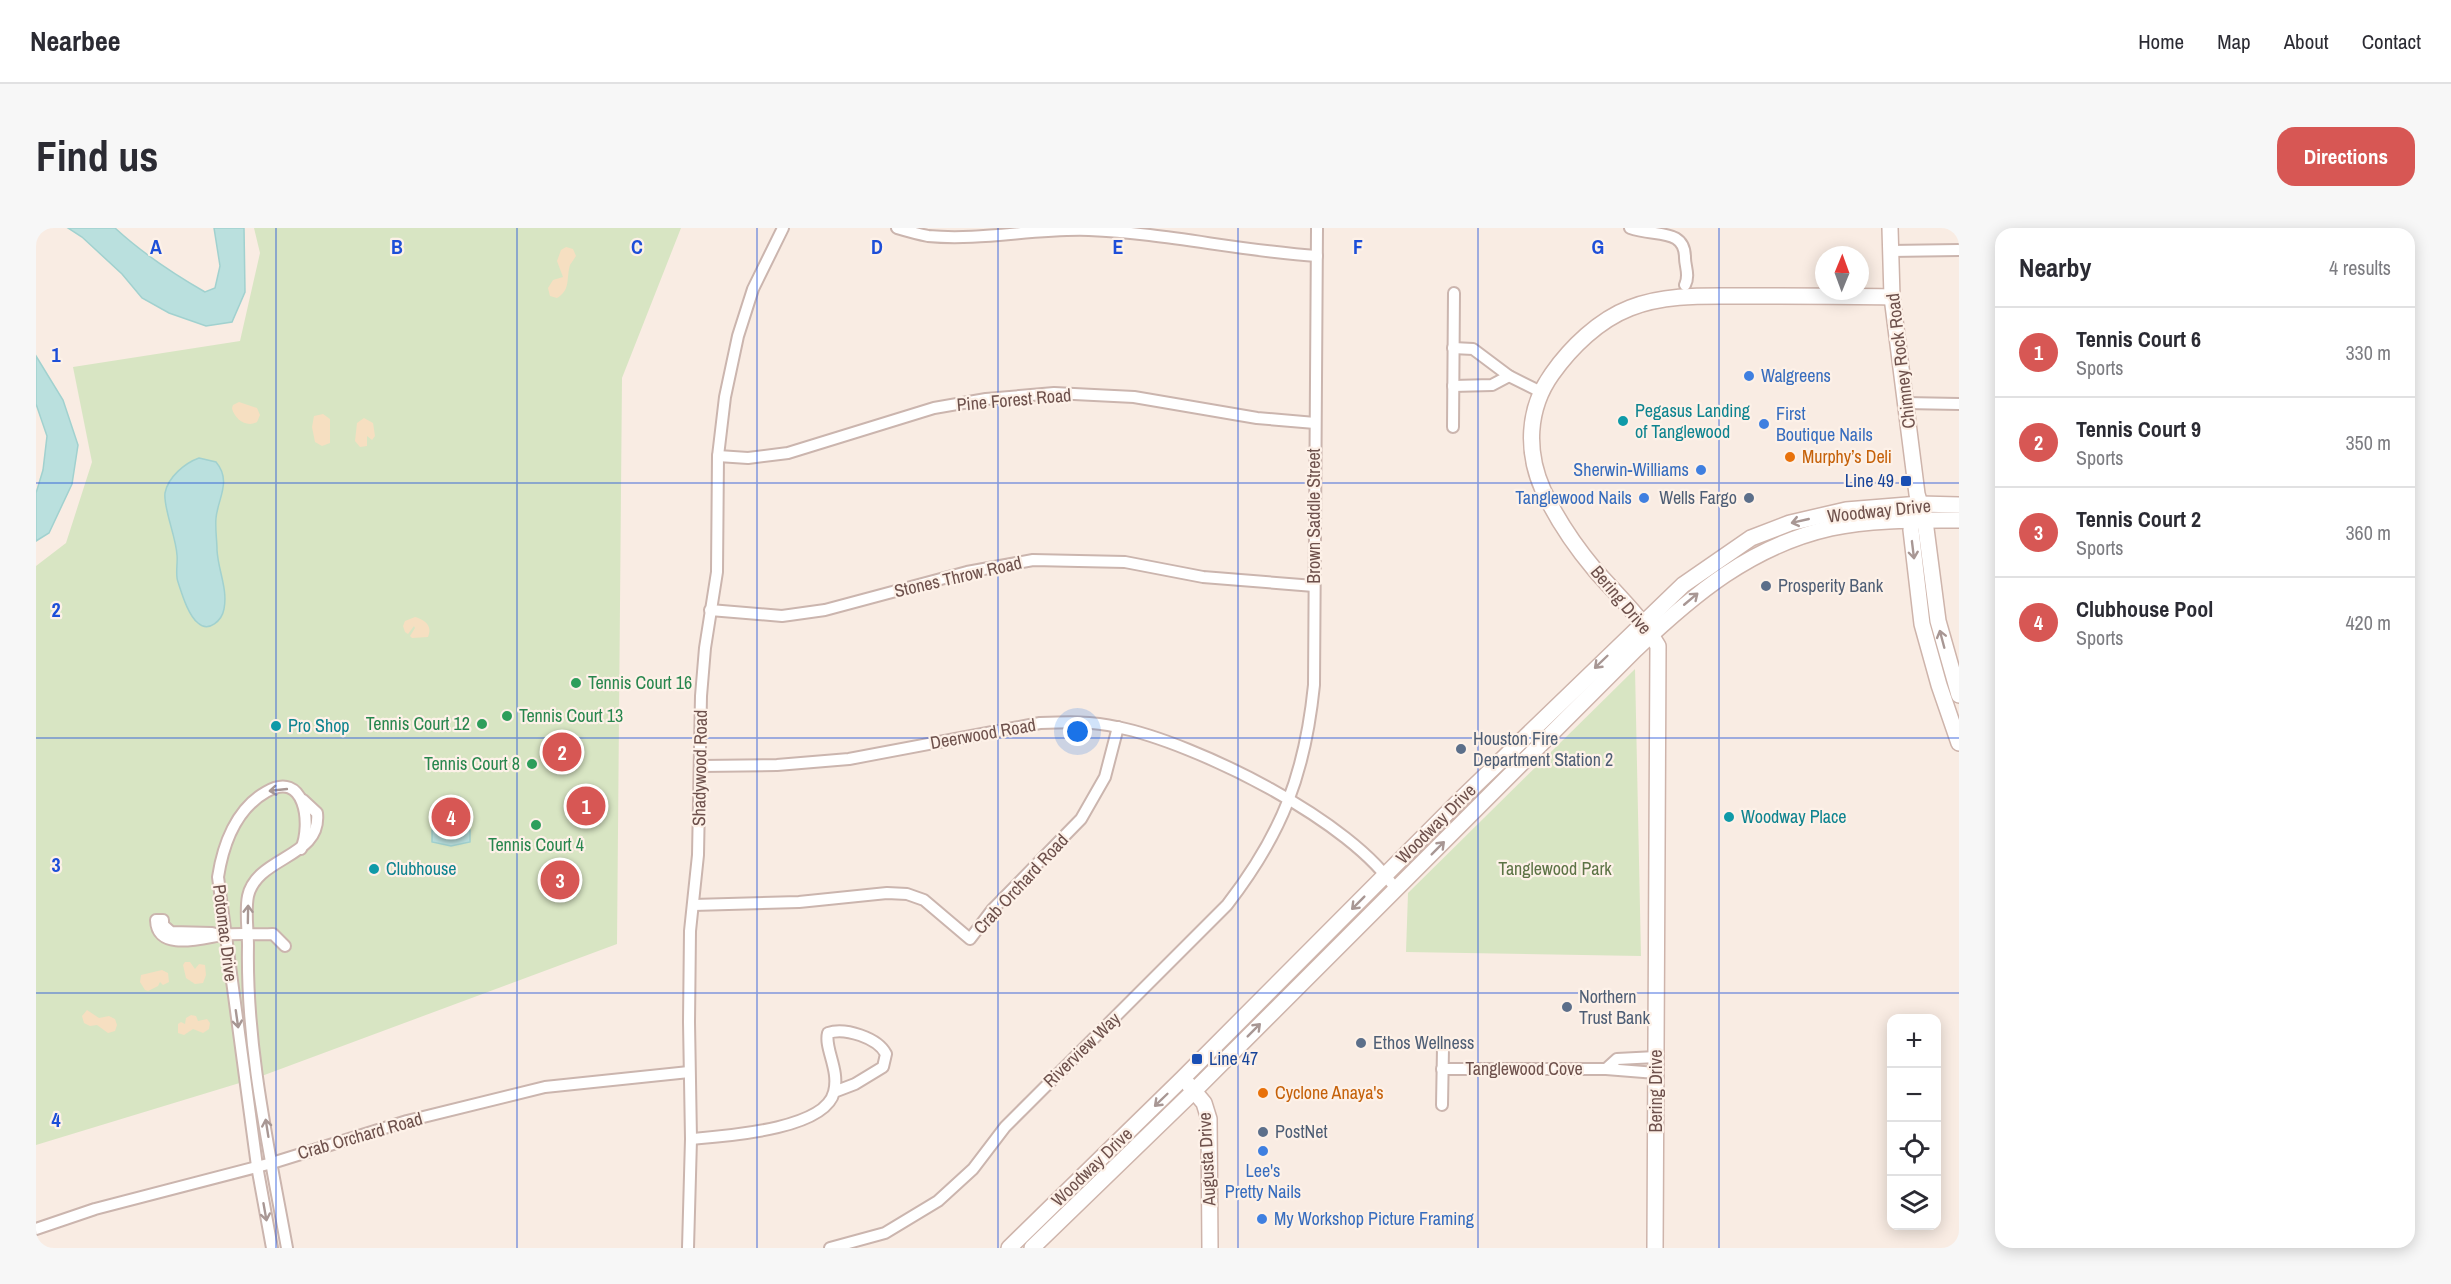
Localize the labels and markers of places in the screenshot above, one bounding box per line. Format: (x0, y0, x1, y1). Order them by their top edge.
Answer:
place label: Walgreens (1761, 363, 1831, 388)
marker: Walgreens (1742, 369, 1756, 383)
place label: Pegasus Landing of Tanglewood (1635, 398, 1751, 444)
place label: First Boutique Nails (1776, 401, 1873, 447)
marker: Pegasus Landing of Tanglewood (1616, 414, 1630, 428)
marker: First Boutique Nails (1757, 417, 1771, 431)
place label: Murphy’s Deli (1802, 444, 1892, 469)
marker: Murphy’s Deli (1783, 450, 1797, 464)
place label: Sherwin-Williams (1573, 457, 1689, 482)
marker: Sherwin-Williams (1694, 463, 1708, 477)
place label: Line 49 (1845, 468, 1894, 493)
marker: Line 49 (1899, 474, 1913, 488)
place label: Tanglewood Nails (1515, 485, 1632, 510)
place label: Wells Fargo (1659, 485, 1737, 510)
marker: Tanglewood Nails (1637, 491, 1651, 505)
marker: Wells Fargo (1742, 491, 1756, 505)
place label: Prosperity Bank (1778, 573, 1884, 598)
marker: Prosperity Bank (1759, 579, 1773, 593)
place label: Tennis Court 16 (588, 670, 692, 695)
marker: Tennis Court 16 (569, 676, 583, 690)
place label: Tennis Court 13 (519, 703, 623, 728)
marker: Tennis Court 13 (500, 709, 514, 723)
place label: Tennis Court 12 (366, 711, 470, 736)
place label: Pro Shop (288, 713, 350, 738)
marker: Tennis Court 12 (475, 717, 489, 731)
marker: Pro Shop (269, 719, 283, 733)
place label: Houston Fire Department Station 2 (1473, 726, 1613, 772)
pin: 2 (542, 730, 582, 774)
marker: Houston Fire Department Station 2 (1454, 742, 1468, 756)
place label: Tennis Court 8 (424, 751, 520, 776)
marker: Tennis Court 8 (525, 757, 539, 771)
pin: 1 (566, 784, 606, 828)
pin: 4 (432, 794, 470, 840)
place label: Woodway Place (1741, 804, 1847, 829)
marker: Woodway Place (1722, 810, 1736, 824)
marker: Tennis Court 4 (529, 818, 543, 832)
place label: Tennis Court 4 (488, 832, 584, 857)
place label: Clubhouse (386, 856, 457, 881)
pin: 3 (540, 858, 580, 902)
marker: Clubhouse (367, 862, 381, 876)
place label: Northern Trust Bank (1579, 984, 1650, 1030)
marker: Northern Trust Bank (1560, 1000, 1574, 1014)
place label: Ethos Wellness (1373, 1030, 1474, 1055)
marker: Ethos Wellness (1354, 1036, 1368, 1050)
place label: Line 47 (1209, 1046, 1258, 1071)
marker: Line 47 (1190, 1052, 1204, 1066)
place label: Cyclone Anaya's (1275, 1080, 1384, 1105)
marker: Cyclone Anaya's (1256, 1086, 1270, 1100)
place label: PostNet (1275, 1119, 1328, 1144)
marker: PostNet (1256, 1125, 1270, 1139)
marker: Lee's Pretty Nails (1256, 1144, 1270, 1158)
place label: Lee's Pretty Nails (1225, 1158, 1301, 1204)
place label: My Workshop Picture Framing (1274, 1206, 1475, 1231)
marker: My Workshop Picture Framing (1255, 1212, 1269, 1226)

